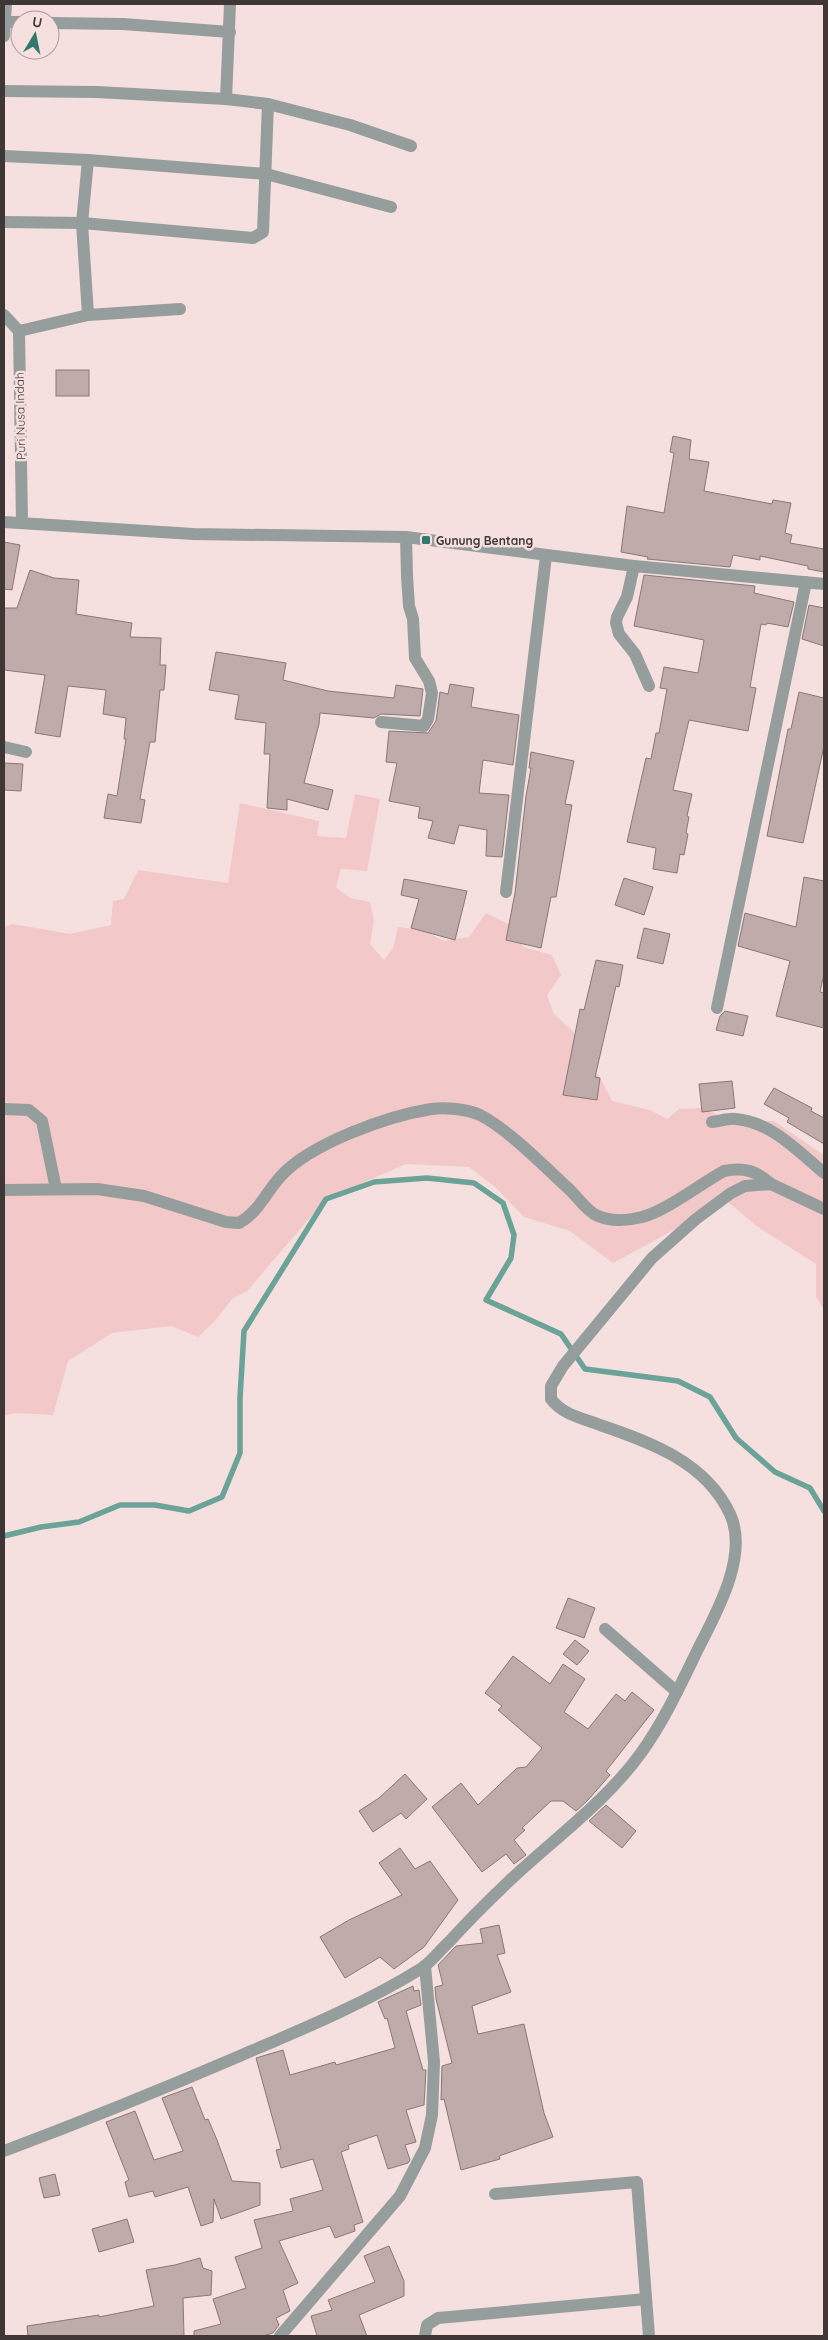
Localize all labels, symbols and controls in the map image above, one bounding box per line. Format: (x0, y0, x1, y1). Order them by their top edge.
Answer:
north arrow (10, 10, 60, 60)
text: U (31, 12, 44, 32)
street label: Puri Nusa Indah (12, 372, 28, 460)
place label: Gunung Bentang (436, 533, 533, 548)
marker: Gunung Bentang (420, 534, 432, 546)

